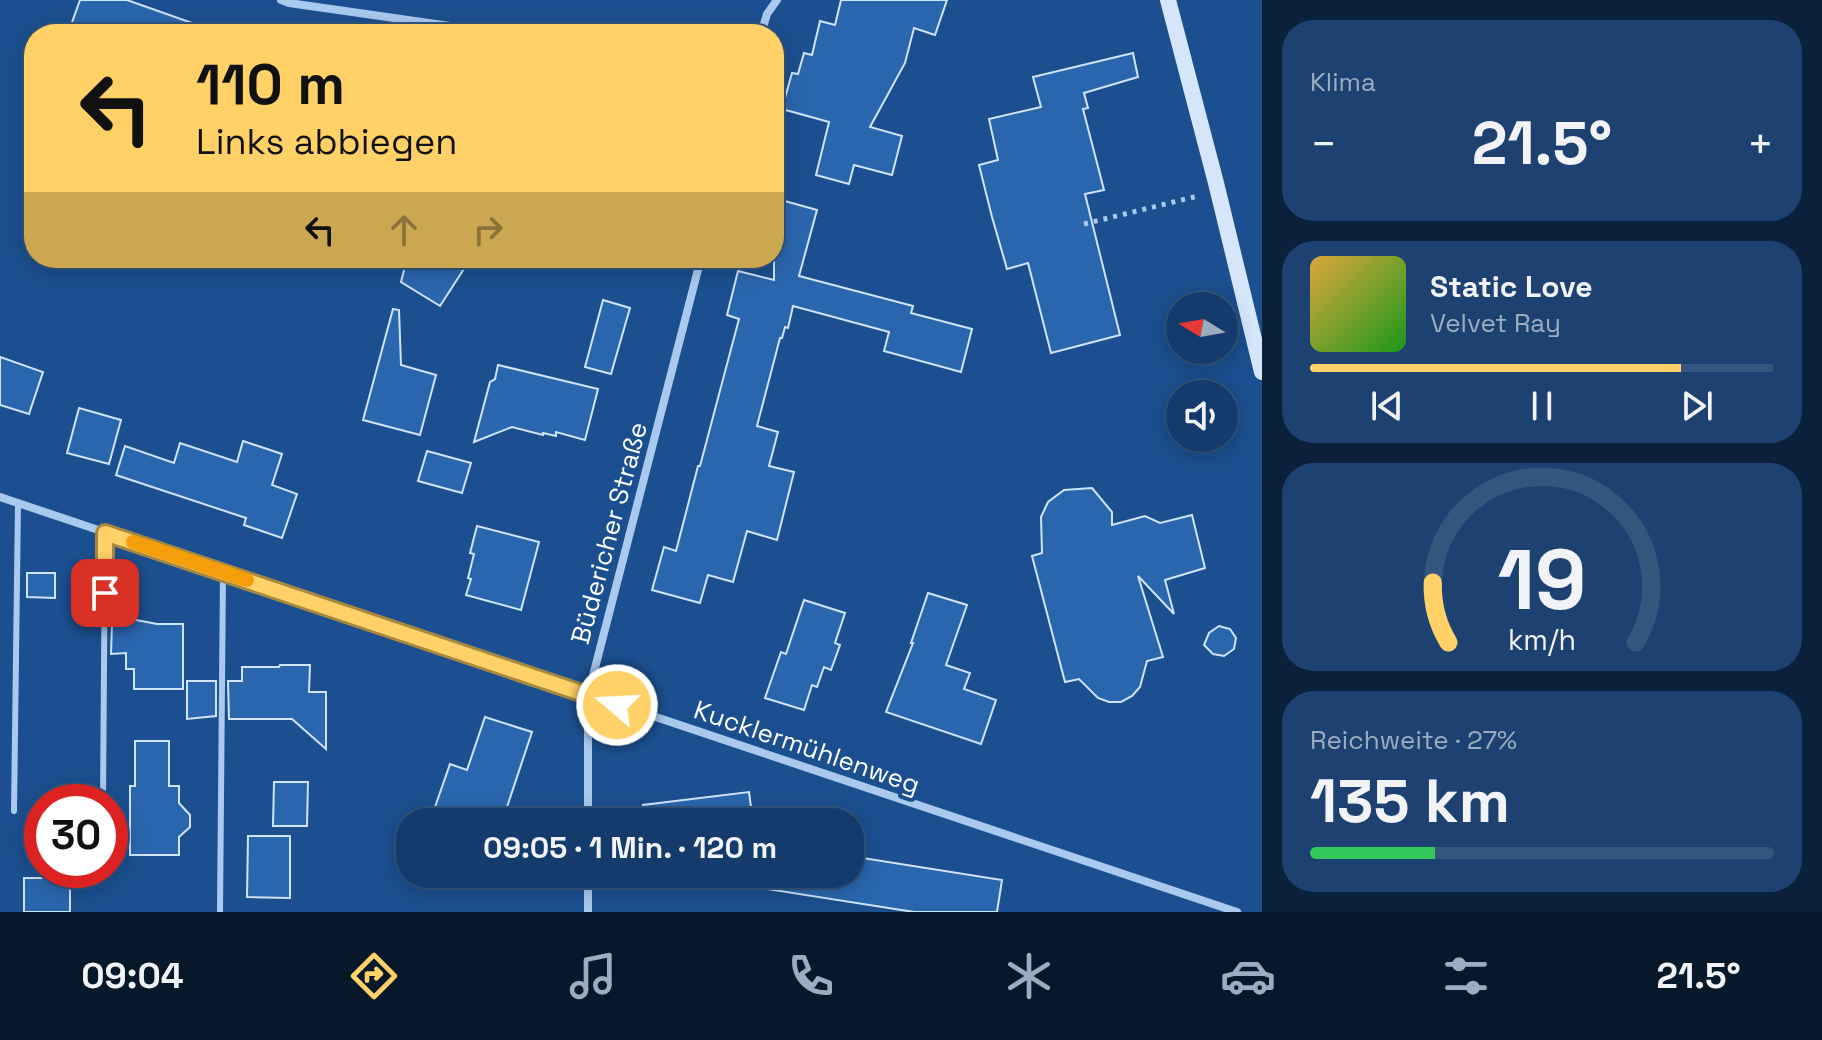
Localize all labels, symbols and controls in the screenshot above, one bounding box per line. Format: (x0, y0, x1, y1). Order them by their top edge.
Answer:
text: 110 m (196, 49, 345, 120)
icon: left (64, 56, 168, 160)
text: Klima (1310, 65, 1376, 99)
text: 21.5° (1472, 105, 1612, 182)
text: − (1310, 116, 1337, 172)
text: + (1747, 116, 1774, 172)
text: Links abbiegen (196, 119, 457, 165)
icon: left (298, 208, 342, 252)
icon: ahead (382, 208, 426, 252)
icon: right (466, 208, 510, 252)
text: Static Love (1430, 267, 1593, 306)
north arrow (1166, 292, 1238, 364)
map controls (1166, 292, 1238, 452)
text: Velvet Ray (1430, 306, 1561, 340)
button: sound (1166, 380, 1238, 452)
icon: previous (1365, 384, 1409, 428)
icon: pause (1520, 384, 1564, 428)
icon: next (1675, 384, 1719, 428)
street label: Büdericher Straße (563, 418, 655, 648)
text: 19 (1497, 526, 1587, 632)
pin (71, 559, 139, 627)
icon: arrive (83, 571, 127, 615)
text: km/h (1508, 622, 1576, 658)
position arrow (575, 663, 659, 747)
street label: Kucklermühlenweg (689, 692, 925, 802)
text: Reichweite · 27% (1310, 723, 1517, 757)
text: 135 km (1310, 763, 1510, 840)
speed limit sign: 30 (24, 784, 128, 888)
text: 09:05 · 1 Min. · 120 m (483, 828, 777, 867)
icon: directions (346, 948, 402, 1004)
icon: music (565, 948, 621, 1004)
icon: phone (783, 948, 839, 1004)
icon: climate (1001, 948, 1057, 1004)
icon: car (1220, 948, 1276, 1004)
icon: filters (1438, 948, 1494, 1004)
text: 09:04 (81, 953, 184, 999)
text: 21.5° (1657, 953, 1741, 999)

